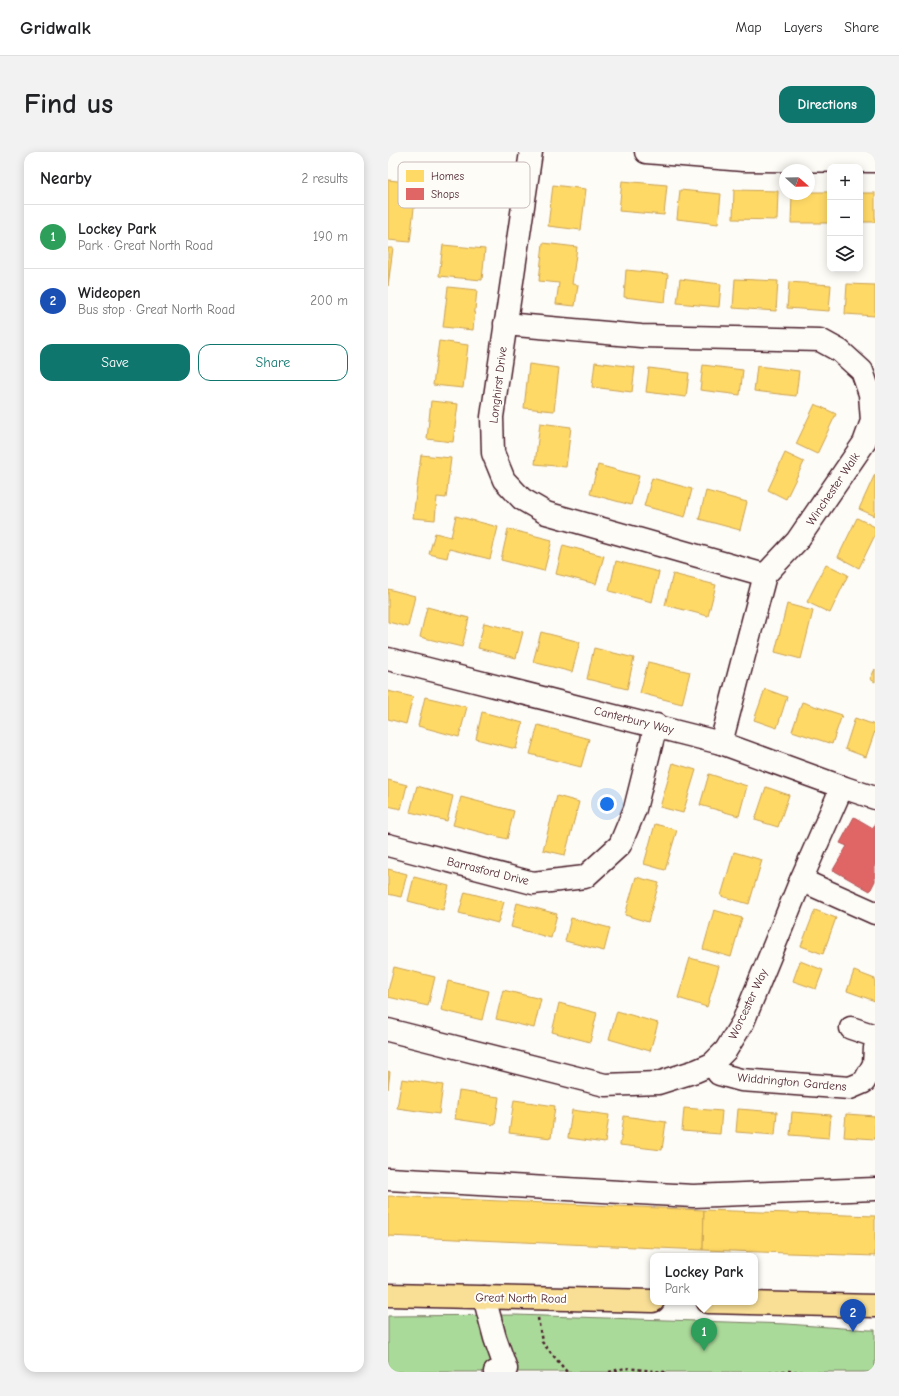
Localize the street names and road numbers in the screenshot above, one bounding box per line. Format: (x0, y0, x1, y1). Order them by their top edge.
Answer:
street label: Longhirst Drive (486, 346, 510, 424)
street label: Winchester Walk (803, 450, 863, 528)
street label: Canterbury Way (593, 703, 676, 737)
street label: Barrasford Drive (445, 854, 531, 888)
street label: Worcester Way (725, 966, 771, 1042)
street label: Widdrington Gardens (737, 1070, 847, 1094)
street label: Great North Road (475, 1290, 567, 1306)

